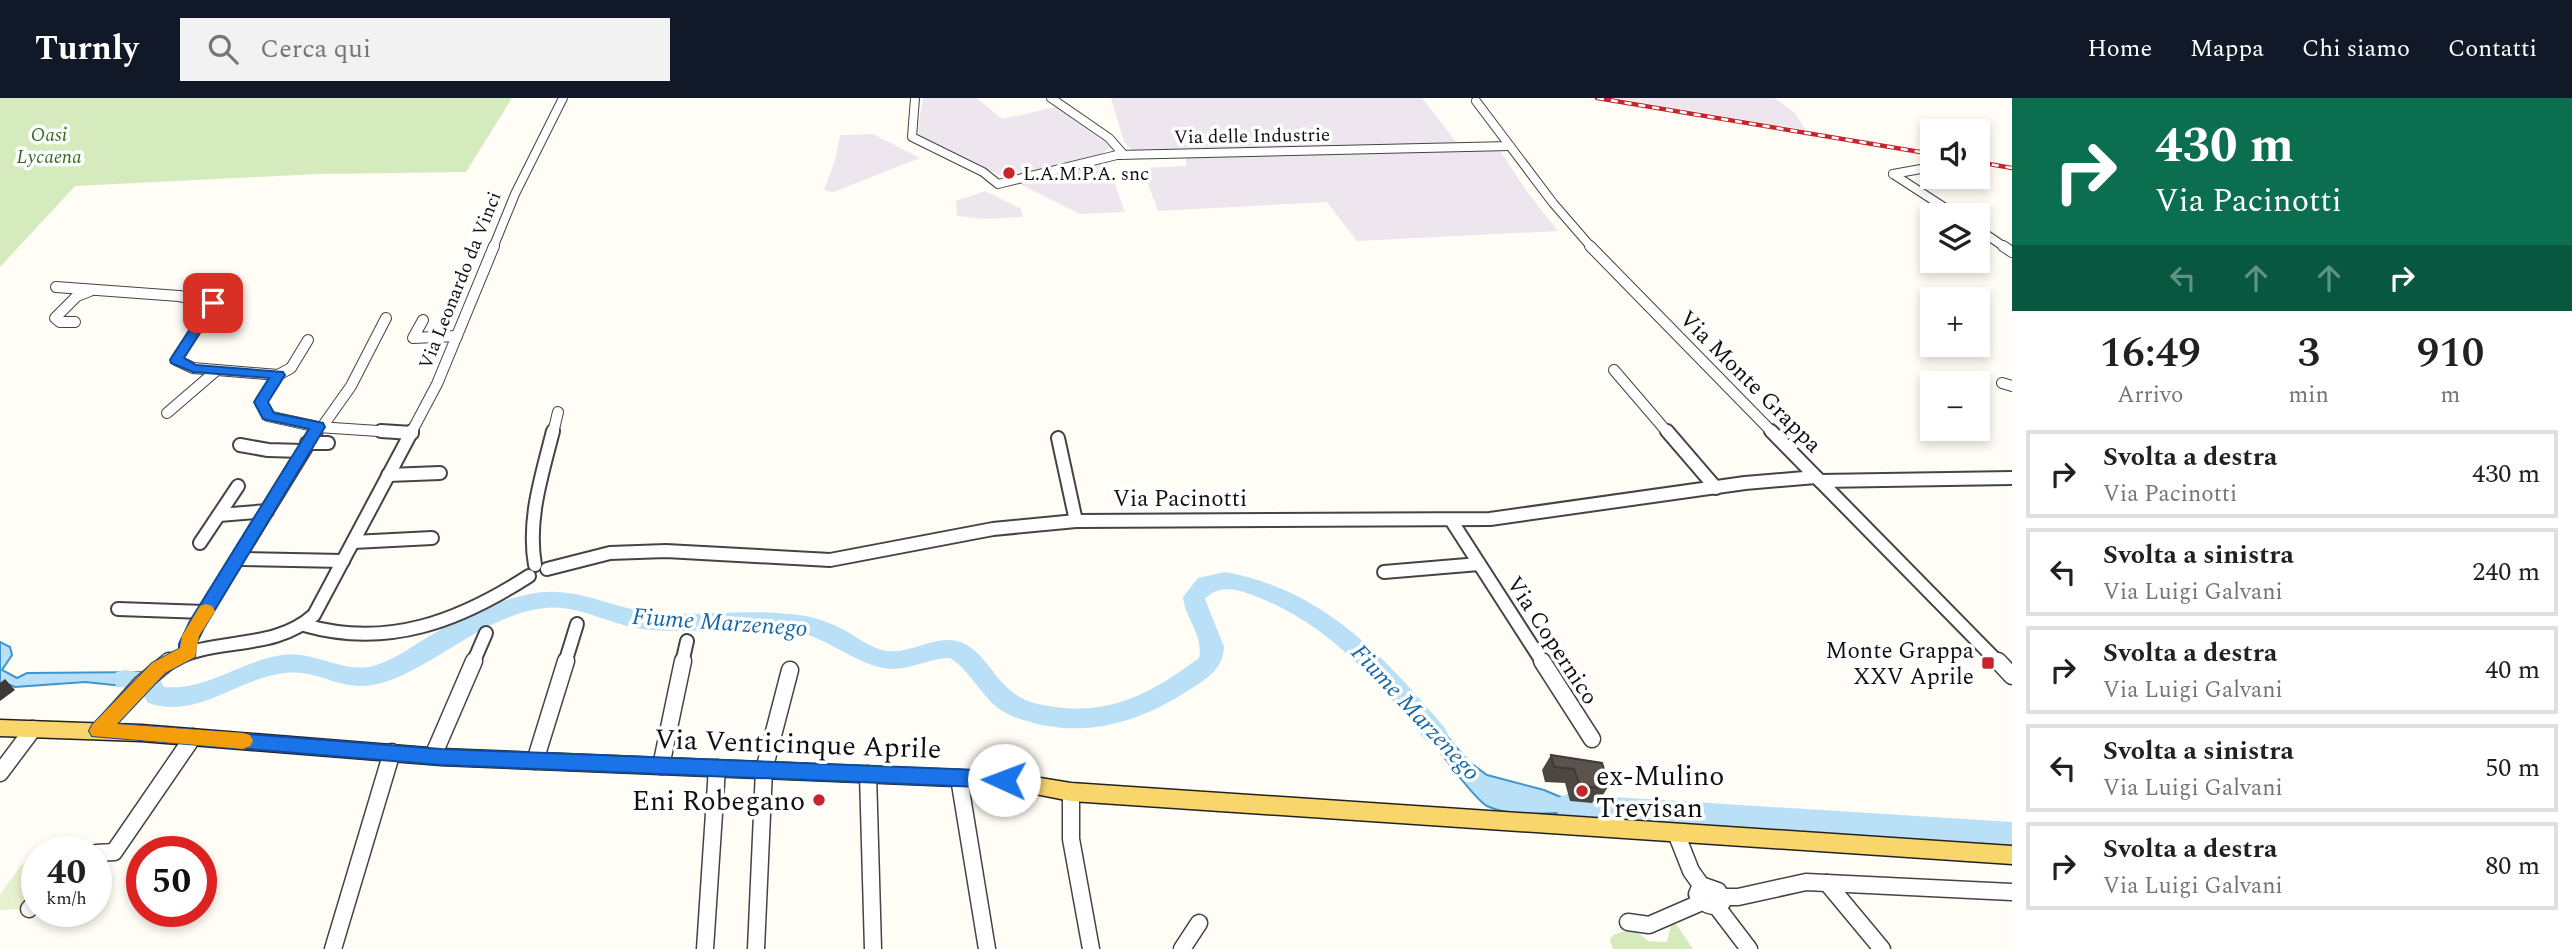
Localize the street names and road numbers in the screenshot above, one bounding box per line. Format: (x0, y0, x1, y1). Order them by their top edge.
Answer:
street label: Via delle Industrie (1174, 121, 1330, 152)
street label: Via Leonardo da Vinci (411, 187, 509, 374)
street label: Via Monte Grappa (1670, 303, 1829, 462)
street label: Via Pacinotti (1113, 482, 1247, 517)
street label: Via Copernico (1497, 569, 1607, 712)
street label: Via Venticinque Aprile (654, 718, 942, 771)

